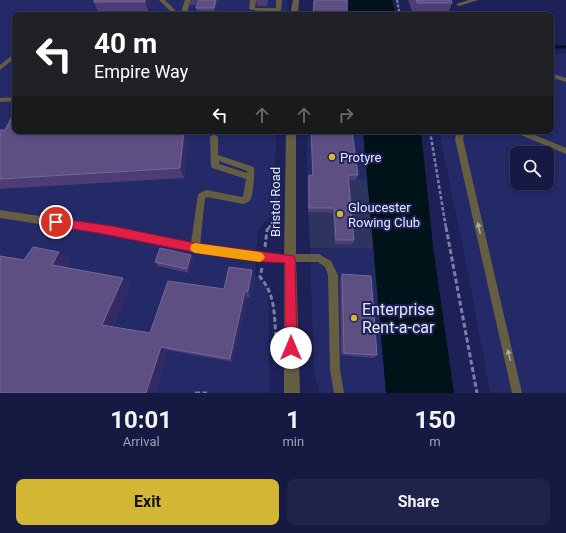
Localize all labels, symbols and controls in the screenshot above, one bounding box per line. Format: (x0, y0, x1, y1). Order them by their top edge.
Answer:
text: 40 m (94, 27, 157, 60)
icon: left (28, 28, 80, 80)
text: Empire Way (94, 61, 188, 82)
icon: left (209, 104, 231, 126)
icon: ahead (251, 104, 273, 126)
icon: ahead (293, 104, 315, 126)
icon: right (335, 104, 357, 126)
map controls (510, 146, 554, 190)
button: search (510, 146, 554, 190)
place label: Protyre (340, 150, 382, 165)
marker: Protyre (327, 152, 337, 162)
street label: Bristol Road (268, 167, 283, 237)
place label: Gloucester Rowing Club (348, 200, 420, 230)
pin (39, 205, 73, 239)
marker: Gloucester Rowing Club (335, 209, 345, 219)
icon: arrive (45, 211, 67, 233)
one-way arrow (476, 222, 482, 235)
place label: Enterprise Rent-a-car (362, 300, 435, 337)
marker: Enterprise Rent-a-car (349, 313, 359, 323)
position arrow (270, 327, 312, 369)
one-way arrow (505, 349, 511, 361)
text: 10:01 (110, 406, 172, 434)
text: 1 (286, 406, 300, 434)
text: 150 (414, 406, 456, 434)
text: Arrival (123, 434, 160, 449)
text: min (282, 434, 304, 449)
text: m (429, 434, 441, 449)
button: Exit (16, 479, 279, 525)
button: Share (287, 479, 550, 525)

